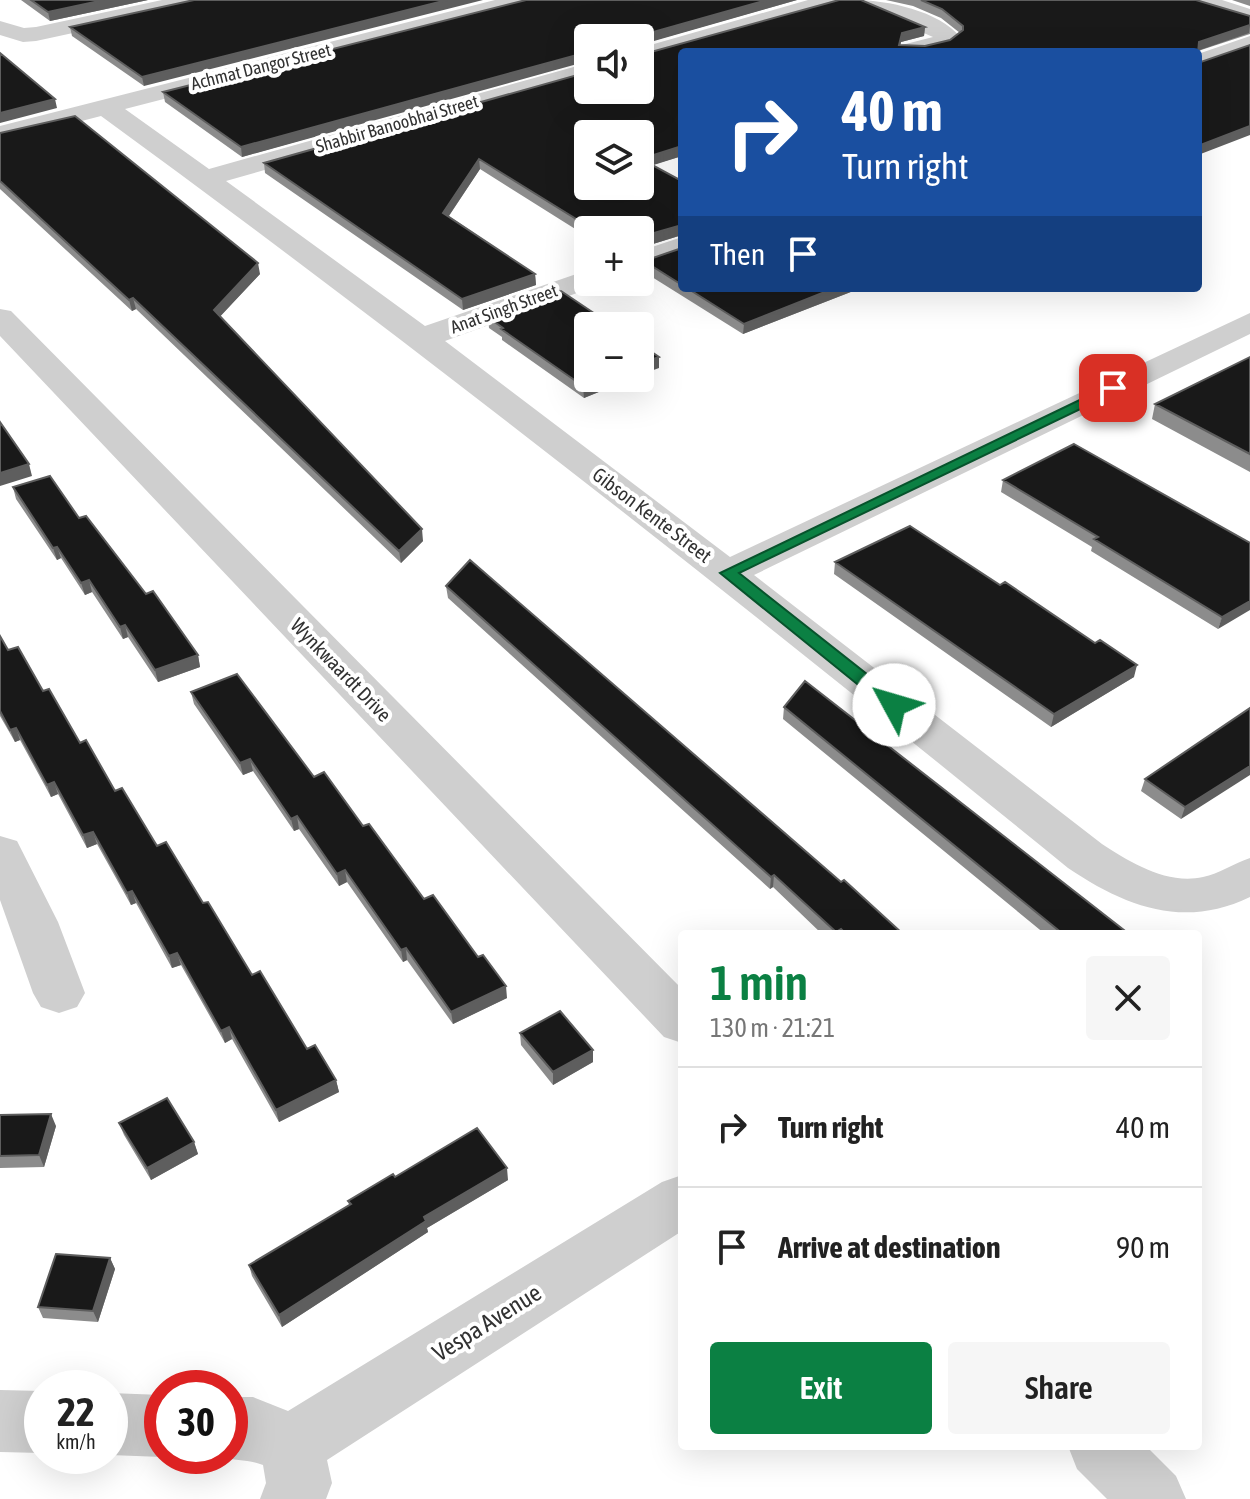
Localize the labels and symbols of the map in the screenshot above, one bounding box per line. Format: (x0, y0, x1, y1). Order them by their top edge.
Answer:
street label: Achmat Dangor Street (189, 39, 333, 94)
street label: Shabbir Banoobhai Street (313, 90, 480, 157)
street label: Anat Singh Street (447, 279, 560, 338)
pin (1079, 354, 1147, 422)
street label: Gibson Kente Street (588, 462, 717, 567)
street label: Wynkwaardt Drive (286, 613, 396, 726)
position arrow (852, 663, 936, 747)
street label: Vespa Avenue (428, 1279, 546, 1367)
speed limit sign: 30 (144, 1370, 248, 1474)

